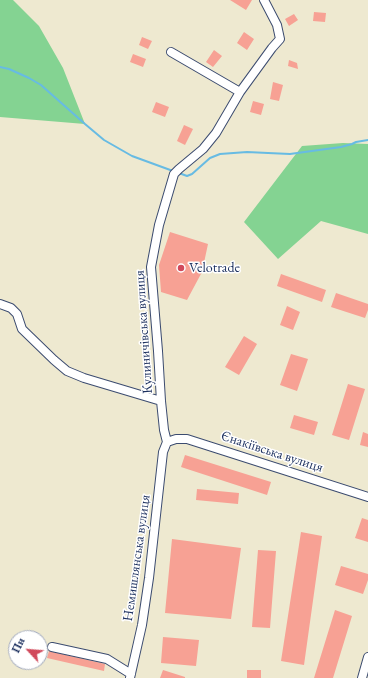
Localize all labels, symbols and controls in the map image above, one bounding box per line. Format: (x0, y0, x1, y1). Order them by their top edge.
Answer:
place label: Velotrade (189, 260, 240, 276)
marker: Velotrade (176, 263, 186, 273)
street label: Кулиничівська вулиця (131, 270, 157, 394)
street label: Єнакіївська вулиця (219, 428, 325, 476)
street label: Немишлянська вулиця (120, 494, 154, 622)
north arrow (8, 630, 48, 670)
text: Пн (9, 635, 28, 655)

